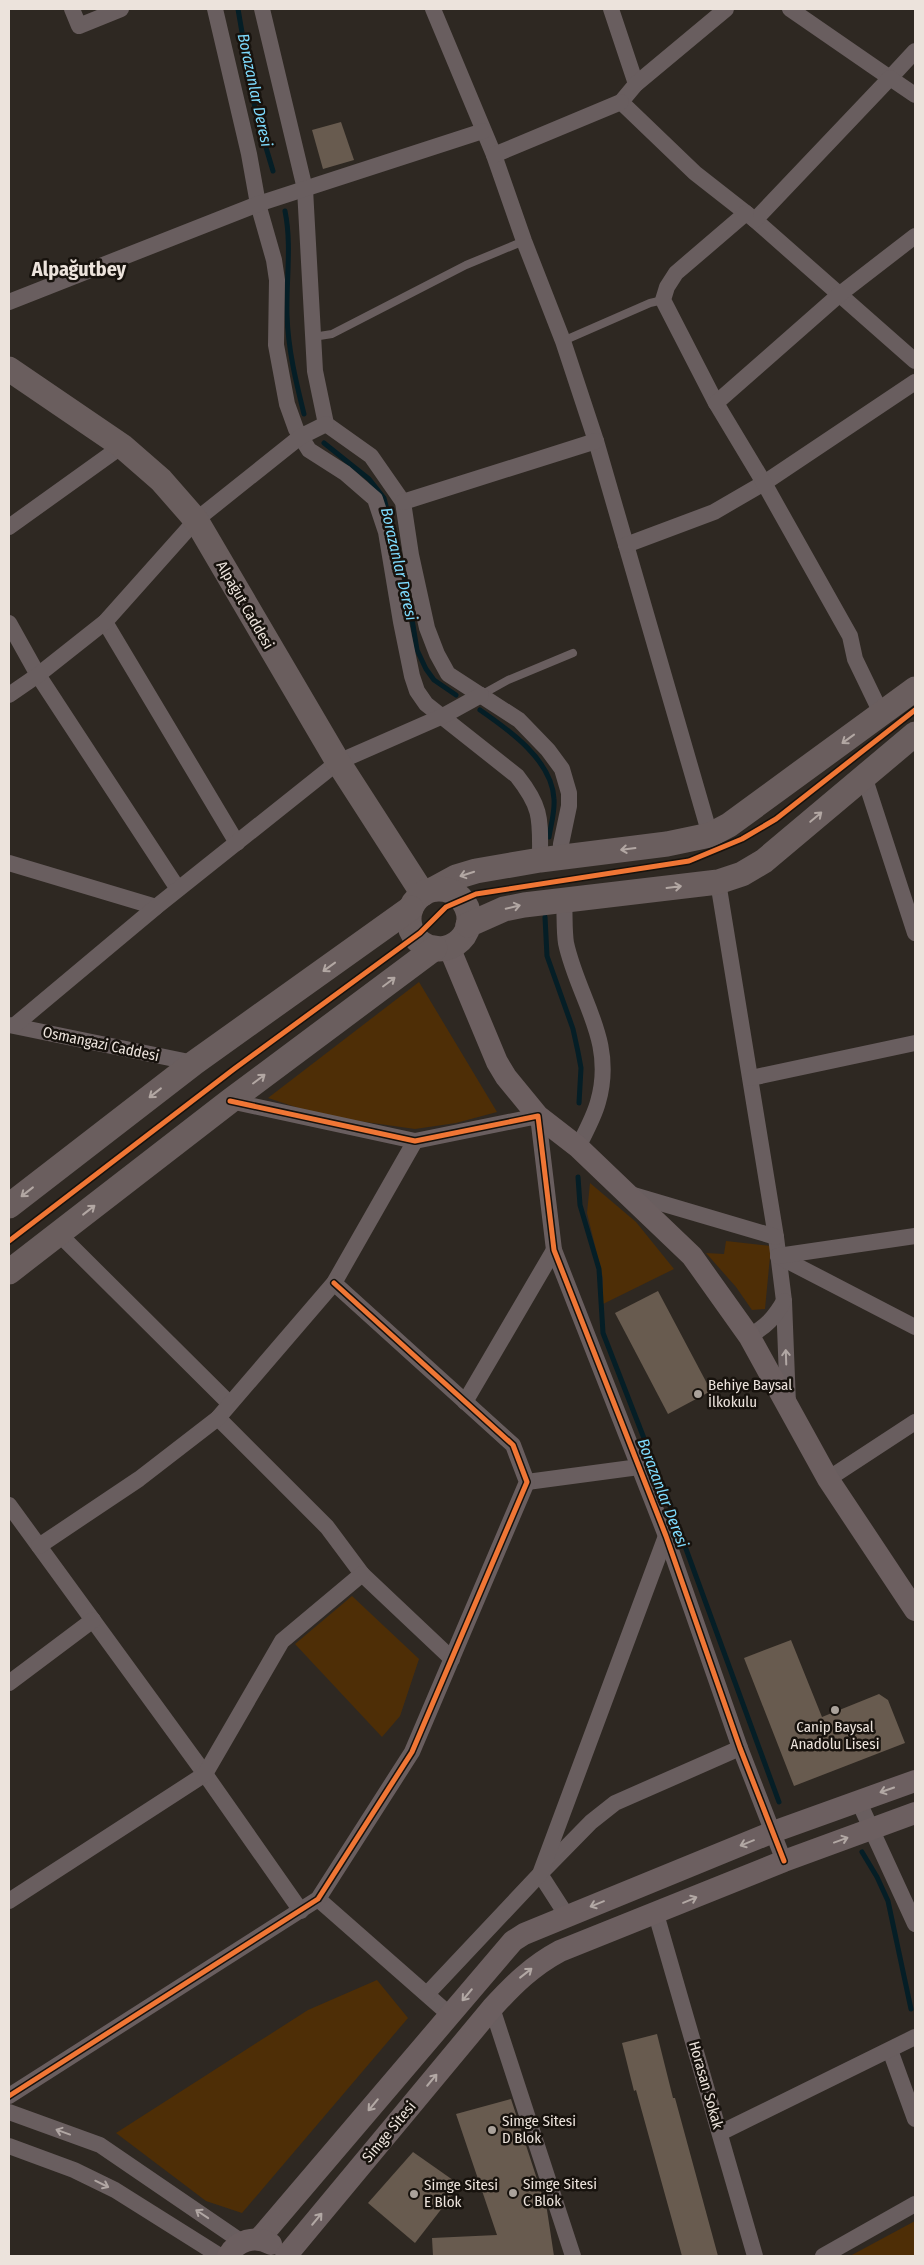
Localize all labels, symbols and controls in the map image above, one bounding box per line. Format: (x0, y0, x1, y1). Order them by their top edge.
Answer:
water label: Borazanlar Deresi (234, 32, 276, 148)
district label: Alpağutbey (31, 257, 127, 281)
water label: Borazanlar Deresi (377, 506, 421, 622)
street label: Alpağut Caddesi (213, 558, 277, 652)
one-way arrow (841, 734, 855, 744)
one-way arrow (809, 811, 822, 822)
one-way arrow (620, 844, 636, 854)
one-way arrow (460, 870, 476, 879)
one-way arrow (666, 882, 682, 892)
one-way arrow (505, 902, 521, 911)
one-way arrow (322, 962, 336, 972)
one-way arrow (382, 977, 396, 987)
street label: Osmangazi Caddesi (41, 1023, 161, 1065)
one-way arrow (252, 1074, 266, 1084)
one-way arrow (149, 1088, 162, 1099)
one-way arrow (21, 1187, 34, 1198)
one-way arrow (82, 1205, 95, 1216)
one-way arrow (781, 1349, 791, 1365)
place label: Behiye Baysal İlkokulu (708, 1376, 792, 1411)
marker: Behiye Baysal İlkokulu (692, 1388, 704, 1400)
water label: Borazanlar Deresi (633, 1436, 693, 1550)
marker: Canip Baysal Anadolu Lisesi (829, 1704, 841, 1716)
place label: Canip Baysal Anadolu Lisesi (791, 1718, 879, 1753)
one-way arrow (879, 1786, 895, 1796)
one-way arrow (832, 1835, 848, 1844)
one-way arrow (740, 1838, 755, 1848)
one-way arrow (682, 1895, 697, 1905)
one-way arrow (590, 1900, 605, 1909)
one-way arrow (519, 1968, 532, 1979)
one-way arrow (462, 1988, 473, 2001)
street label: Horasan Sokak (685, 2039, 727, 2131)
one-way arrow (426, 2074, 437, 2087)
street label: Simge Sitesi (358, 2098, 420, 2166)
one-way arrow (367, 2099, 378, 2112)
place label: Simge Sitesi D Blok (502, 2112, 576, 2147)
marker: Simge Sitesi D Blok (486, 2124, 498, 2136)
one-way arrow (56, 2127, 71, 2136)
place label: Simge Sitesi C Blok (523, 2175, 597, 2210)
place label: Simge Sitesi E Blok (424, 2176, 498, 2211)
one-way arrow (95, 2179, 110, 2189)
marker: Simge Sitesi C Blok (507, 2187, 519, 2199)
marker: Simge Sitesi E Blok (408, 2188, 420, 2200)
one-way arrow (195, 2209, 209, 2220)
one-way arrow (312, 2212, 323, 2225)

